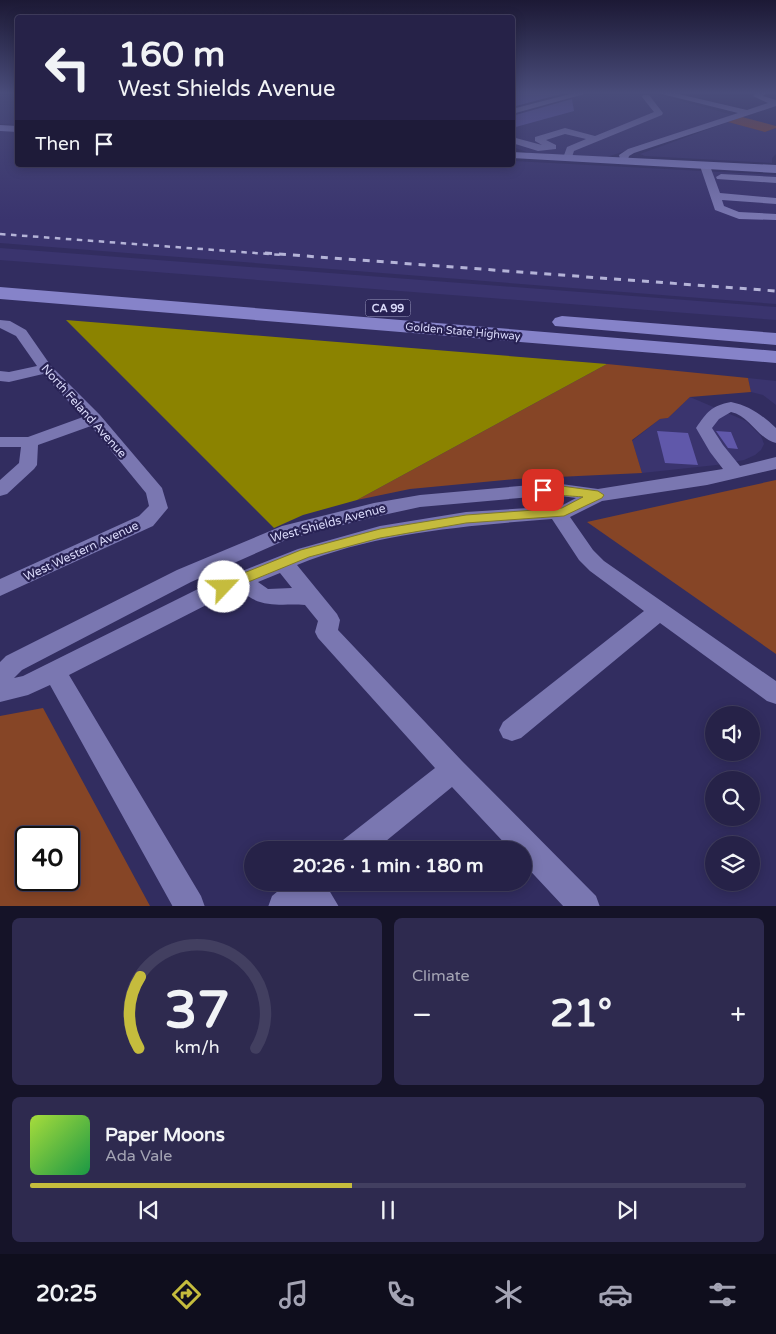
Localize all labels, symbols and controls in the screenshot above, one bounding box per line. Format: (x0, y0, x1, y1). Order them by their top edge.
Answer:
text: 160 m (118, 34, 225, 76)
icon: left (35, 35, 100, 100)
text: West Shields Avenue (118, 76, 335, 102)
icon: arrive (90, 130, 118, 158)
text: Then (35, 133, 80, 155)
road number: CA 99 (366, 300, 410, 316)
street label: Golden State Highway (405, 320, 521, 343)
street label: North Feland Avenue (38, 361, 130, 461)
pin (522, 469, 564, 511)
icon: arrive (529, 476, 557, 504)
street label: West Shields Avenue (269, 501, 387, 545)
street label: West Western Avenue (21, 518, 141, 584)
position arrow (197, 560, 249, 612)
map controls (705, 706, 760, 891)
button: sound (705, 706, 760, 761)
button: search (705, 771, 760, 826)
speed limit sign: 40 (15, 826, 80, 891)
button: layers (705, 836, 760, 891)
text: 20:26 · 1 min · 180 m (292, 855, 484, 877)
text: Climate (412, 966, 470, 986)
text: 37 (164, 979, 230, 1042)
text: 21° (550, 991, 612, 1037)
text: − (412, 998, 432, 1032)
text: + (730, 998, 746, 1032)
text: km/h (175, 1037, 219, 1058)
text: Paper Moons (105, 1124, 225, 1146)
text: Ada Vale (105, 1146, 172, 1166)
icon: previous (135, 1196, 163, 1224)
icon: pause (374, 1196, 402, 1224)
icon: next (613, 1196, 641, 1224)
icon: directions (169, 1277, 204, 1312)
icon: music (276, 1277, 311, 1312)
icon: phone (383, 1277, 418, 1312)
icon: climate (491, 1277, 526, 1312)
icon: car (598, 1277, 633, 1312)
icon: filters (705, 1277, 740, 1312)
text: 20:25 (36, 1281, 97, 1307)

